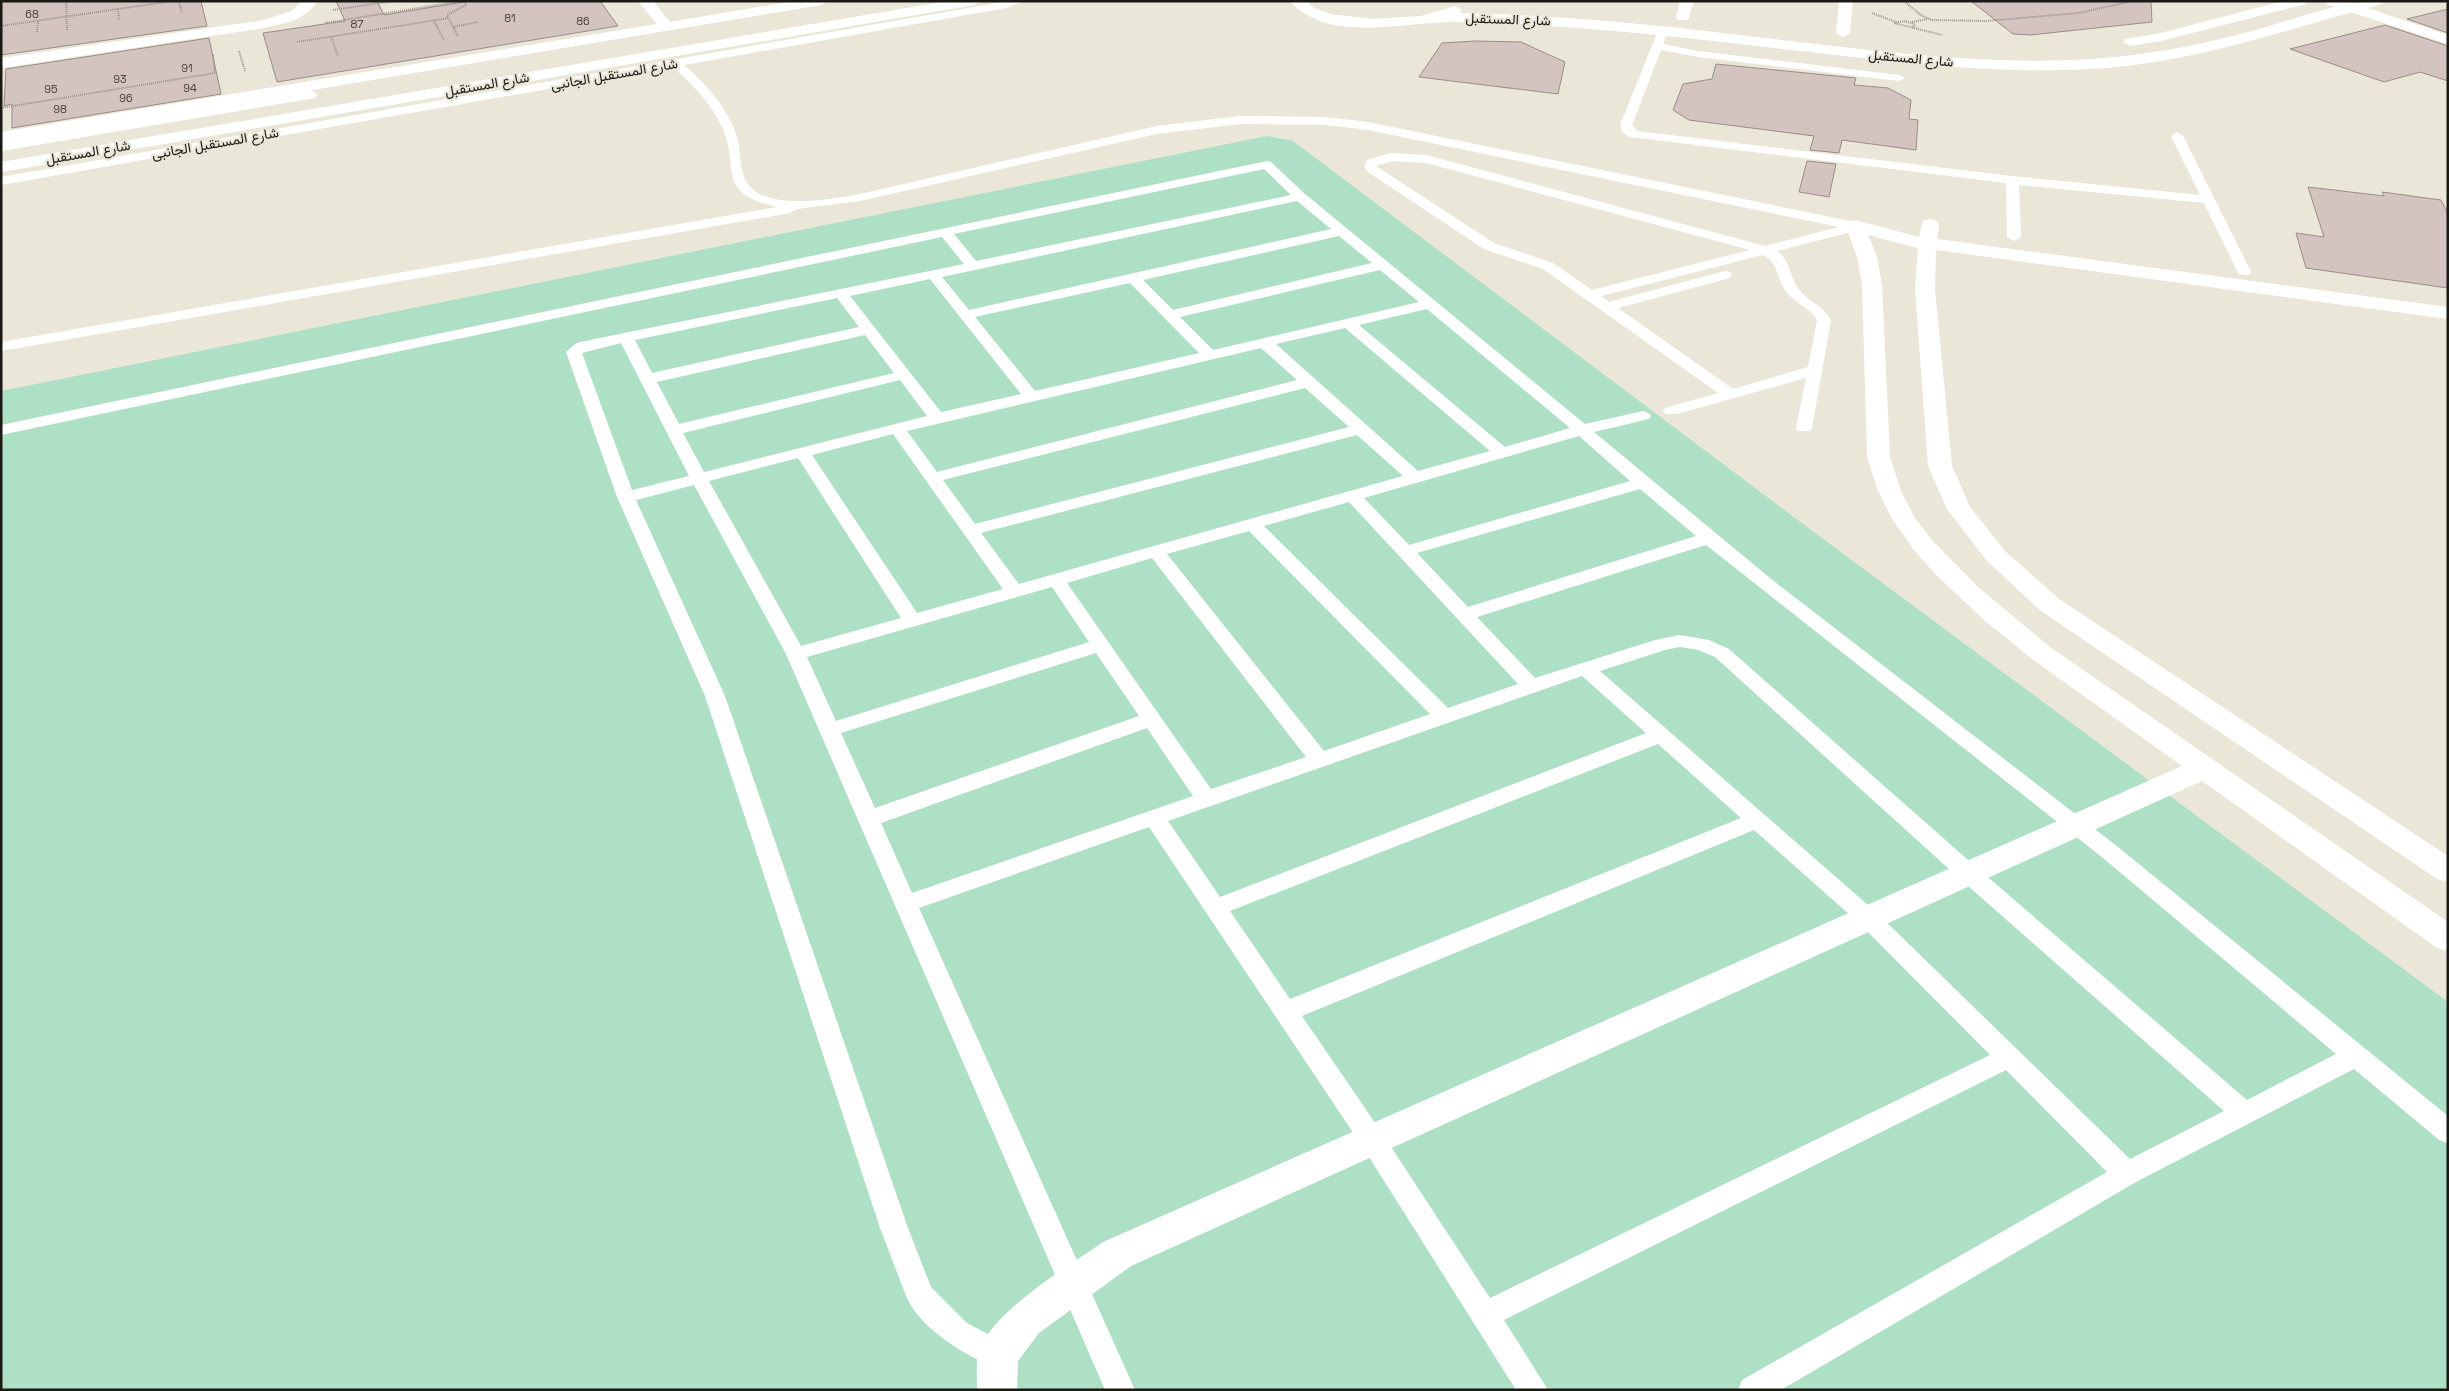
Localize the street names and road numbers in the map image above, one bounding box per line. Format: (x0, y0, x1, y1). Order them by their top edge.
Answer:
street label: شارع المستقبل (1465, 9, 1551, 31)
street label: شارع المستقبل (1867, 45, 1954, 73)
street label: شارع المستقبل الجانبى (549, 54, 679, 96)
street label: شارع المستقبل (443, 68, 531, 102)
street label: شارع المستقبل الجانبى (150, 123, 280, 165)
street label: شارع المستقبل (44, 136, 132, 170)

